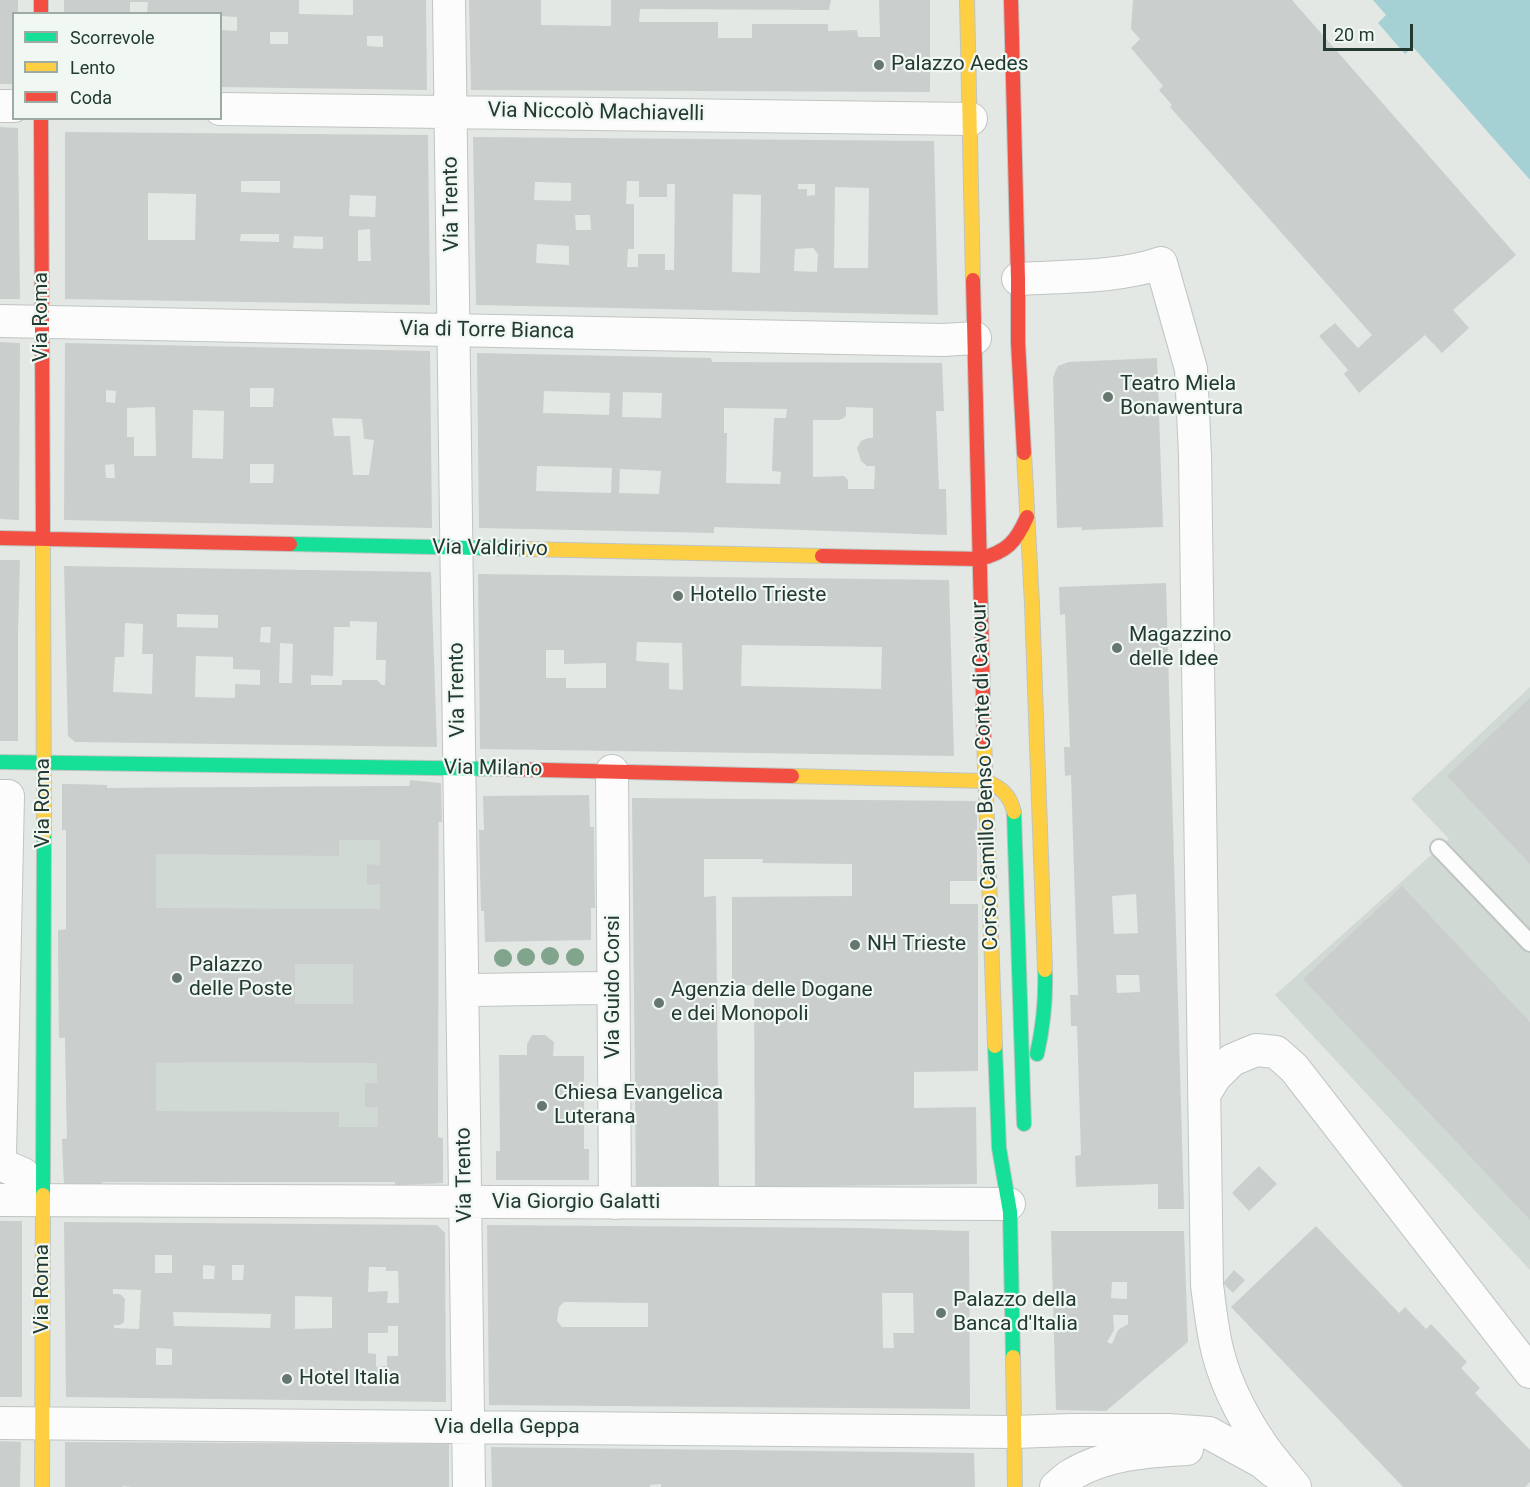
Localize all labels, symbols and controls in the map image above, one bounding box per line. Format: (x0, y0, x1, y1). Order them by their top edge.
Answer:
legend (12, 12, 222, 120)
scale bar (1326, 12, 1416, 50)
text: 20 m (1334, 24, 1374, 45)
text: Scorrevole (70, 27, 155, 48)
place label: Palazzo Aedes (891, 52, 1029, 78)
text: Lento (70, 57, 115, 78)
marker: Palazzo Aedes (872, 58, 886, 72)
text: Coda (70, 87, 112, 108)
street label: Via Niccolò Machiavelli (487, 99, 705, 127)
street label: Via Trento (439, 156, 465, 252)
street label: Via Roma (29, 272, 55, 362)
street label: Via di Torre Bianca (399, 317, 575, 345)
place label: Teatro Miela Bonawentura (1120, 372, 1243, 422)
marker: Teatro Miela Bonawentura (1101, 390, 1115, 404)
street label: Via Valdirivo (432, 535, 548, 563)
place label: Hotello Trieste (690, 583, 826, 609)
marker: Hotello Trieste (671, 589, 685, 603)
street label: Corso Camillo Benso Conte di Cavour (967, 601, 1005, 951)
place label: Magazzino delle Idee (1129, 623, 1231, 673)
marker: Magazzino delle Idee (1110, 641, 1124, 655)
street label: Via Trento (445, 642, 471, 738)
street label: Via Milano (443, 756, 543, 782)
street label: Via Roma (31, 758, 57, 848)
street label: Via Guido Corsi (601, 915, 627, 1059)
place label: NH Trieste (867, 932, 966, 958)
marker: NH Trieste (848, 938, 862, 952)
place label: Palazzo delle Poste (189, 953, 292, 1003)
marker: Palazzo delle Poste (170, 971, 184, 985)
place label: Agenzia delle Dogane e dei Monopoli (671, 978, 873, 1028)
marker: Agenzia delle Dogane e dei Monopoli (652, 996, 666, 1010)
place label: Chiesa Evangelica Luterana (554, 1081, 723, 1131)
marker: Chiesa Evangelica Luterana (535, 1099, 549, 1113)
street label: Via Trento (452, 1127, 478, 1223)
street label: Via Giorgio Galatti (492, 1190, 660, 1216)
street label: Via Roma (30, 1244, 56, 1334)
place label: Palazzo della Banca d'Italia (953, 1288, 1078, 1338)
marker: Palazzo della Banca d'Italia (934, 1306, 948, 1320)
place label: Hotel Italia (299, 1366, 400, 1392)
marker: Hotel Italia (280, 1372, 294, 1386)
street label: Via della Geppa (434, 1415, 580, 1441)

